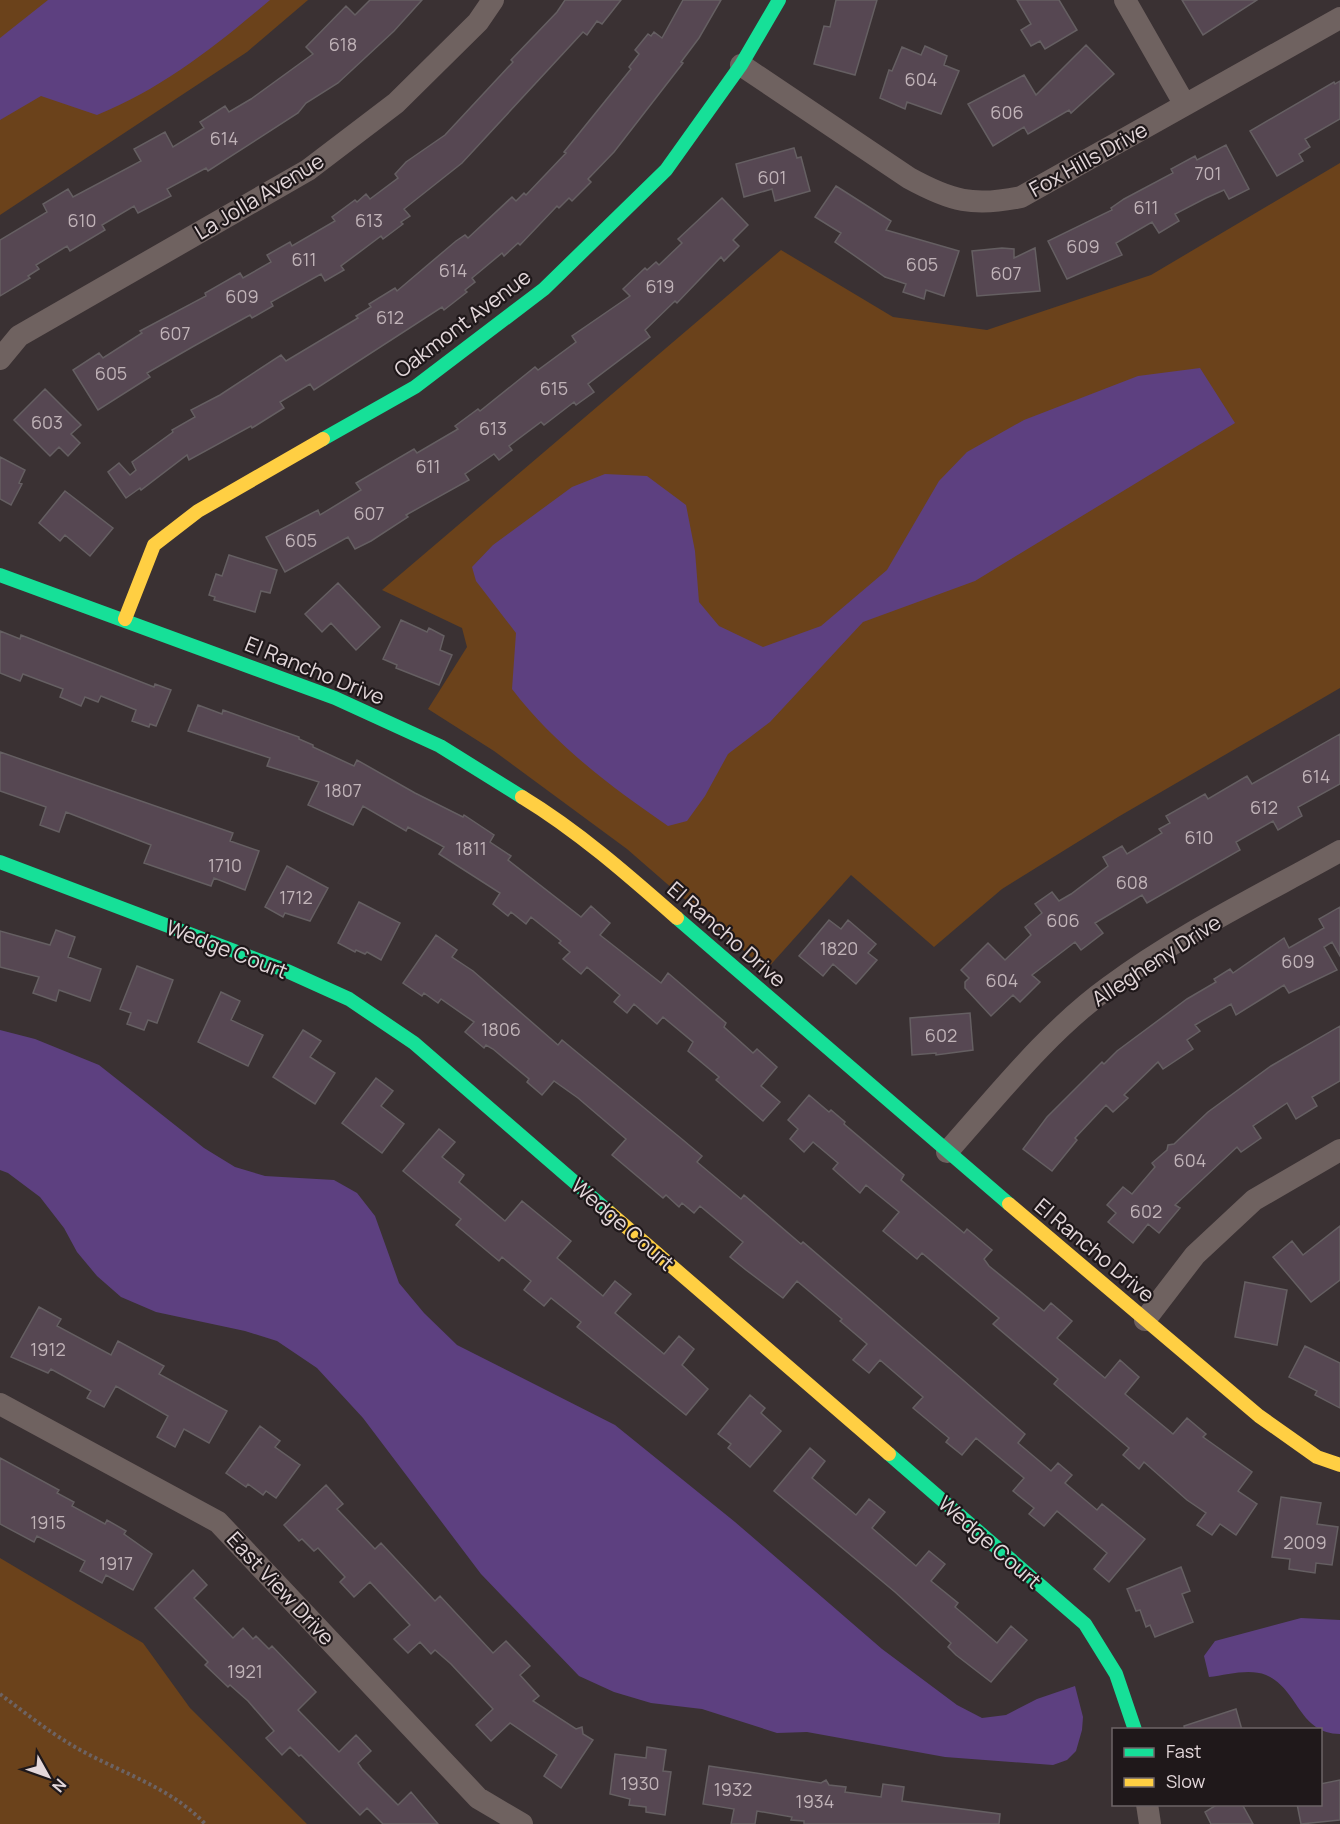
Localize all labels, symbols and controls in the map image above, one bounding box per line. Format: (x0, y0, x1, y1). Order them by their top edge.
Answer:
house number: 618 (329, 32, 357, 56)
house number: 604 (905, 67, 937, 91)
house number: 606 (990, 100, 1024, 124)
street label: Fox Hills Drive (1024, 115, 1152, 203)
house number: 614 (210, 126, 238, 150)
street label: La Jolla Avenue (189, 146, 329, 246)
house number: 701 (1194, 161, 1222, 185)
house number: 601 (757, 165, 787, 189)
house number: 611 (1134, 195, 1158, 219)
house number: 610 (68, 208, 96, 232)
house number: 613 (355, 208, 383, 232)
house number: 609 (1066, 234, 1100, 258)
house number: 611 (292, 247, 316, 271)
house number: 605 (906, 252, 938, 276)
house number: 614 (439, 258, 467, 282)
house number: 607 (990, 261, 1022, 285)
street label: Oakmont Avenue (388, 262, 536, 384)
house number: 619 (645, 274, 675, 298)
house number: 609 (225, 284, 259, 308)
house number: 612 (376, 305, 404, 329)
house number: 607 (159, 321, 191, 345)
house number: 605 (95, 361, 127, 385)
house number: 615 (540, 376, 568, 400)
house number: 603 (31, 410, 63, 434)
house number: 613 (479, 416, 507, 440)
house number: 611 (416, 454, 440, 478)
house number: 607 (353, 501, 385, 525)
house number: 605 (285, 528, 317, 552)
street label: El Rancho Drive (241, 629, 389, 711)
house number: 614 (1302, 764, 1330, 788)
house number: 1807 (324, 778, 362, 802)
house number: 612 (1250, 795, 1278, 819)
house number: 610 (1185, 825, 1213, 849)
house number: 1811 (455, 836, 487, 860)
house number: 1710 (208, 853, 242, 877)
house number: 608 (1116, 870, 1148, 894)
street label: El Rancho Drive (662, 875, 792, 993)
house number: 1712 (279, 885, 313, 909)
house number: 606 (1046, 908, 1080, 932)
street label: Allegheny Drive (1086, 908, 1226, 1012)
street label: Wedge Court (162, 913, 292, 985)
house number: 1820 (820, 936, 858, 960)
house number: 609 (1281, 949, 1315, 973)
house number: 604 (986, 968, 1018, 992)
house number: 1806 (481, 1017, 521, 1041)
house number: 602 (925, 1023, 957, 1047)
house number: 604 (1174, 1148, 1206, 1172)
street label: Wedge Court (566, 1171, 680, 1277)
street label: El Rancho Drive (1029, 1192, 1161, 1308)
house number: 602 (1130, 1199, 1162, 1223)
house number: 1912 (30, 1337, 66, 1361)
street label: Wedge Court (933, 1489, 1047, 1595)
house number: 1915 (30, 1510, 66, 1534)
street label: East View Drive (221, 1525, 341, 1651)
house number: 2009 (1283, 1530, 1327, 1554)
house number: 1917 (99, 1551, 133, 1575)
house number: 1921 (227, 1659, 263, 1683)
legend (1112, 1728, 1322, 1806)
text: Fast (1166, 1739, 1201, 1763)
north arrow (18, 1746, 78, 1806)
text: Slow (1166, 1769, 1206, 1793)
house number: 1930 (620, 1771, 660, 1795)
text: N (47, 1774, 72, 1797)
house number: 1932 (714, 1777, 752, 1801)
house number: 1934 (796, 1789, 834, 1813)

